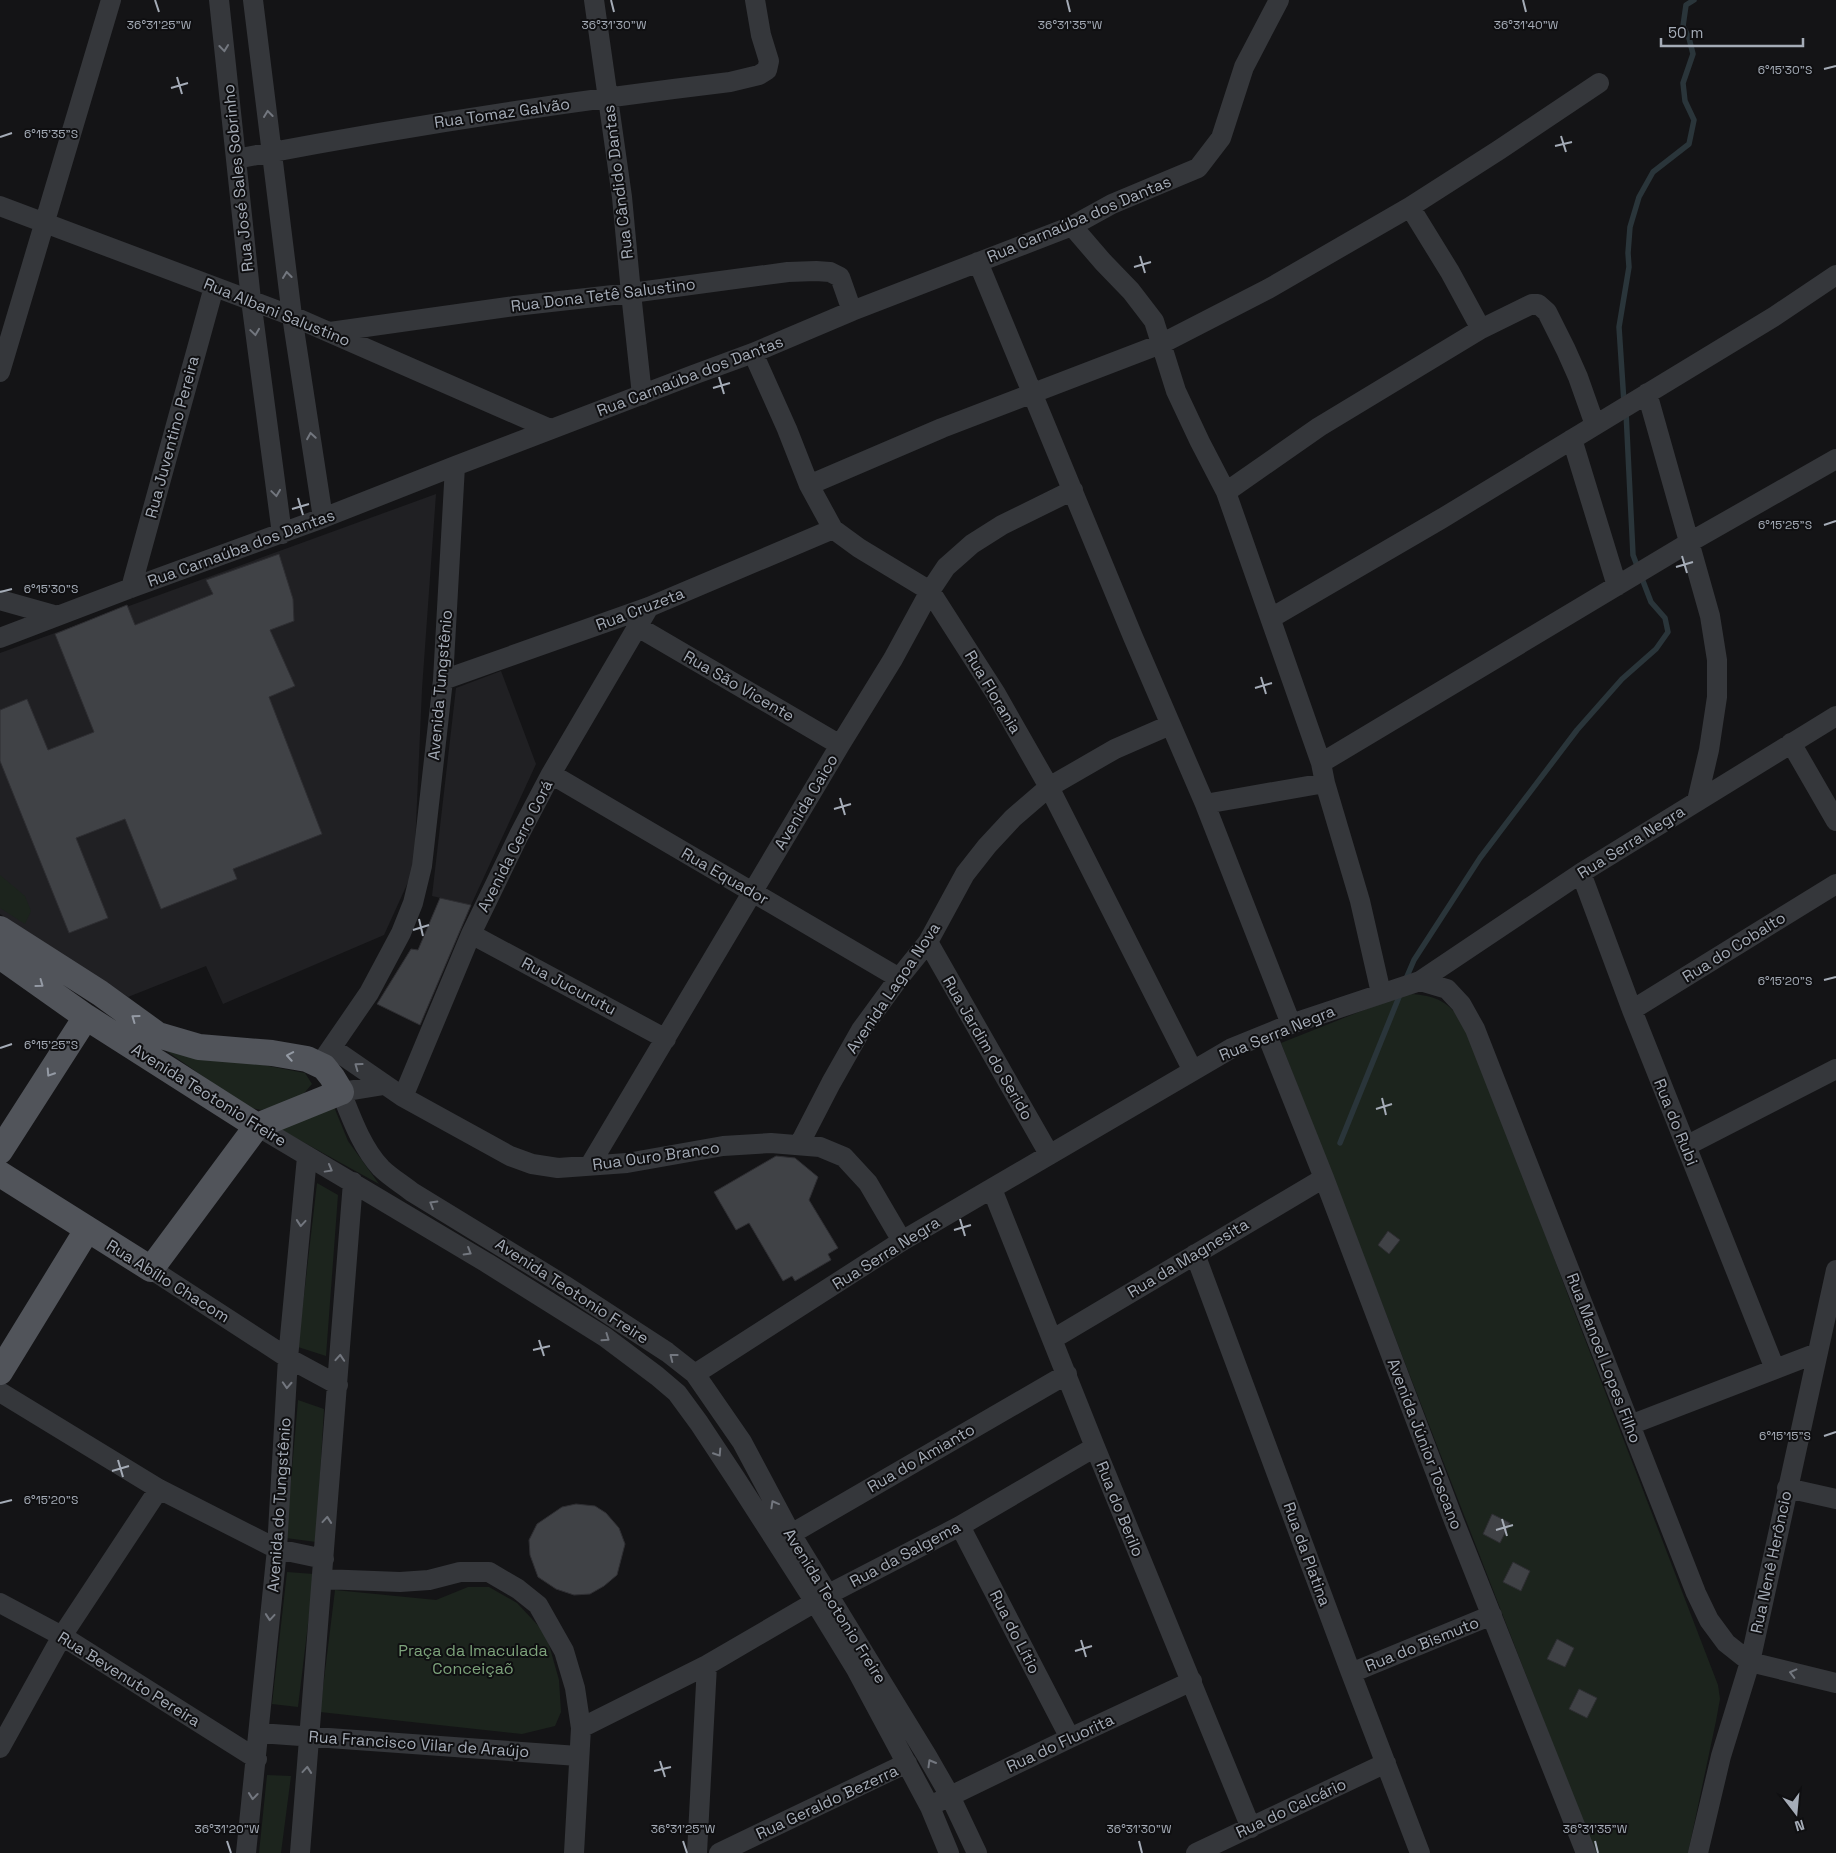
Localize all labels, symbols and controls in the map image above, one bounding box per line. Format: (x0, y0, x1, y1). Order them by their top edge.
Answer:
scale bar (1661, 15, 1804, 47)
text: 36°31'25"W (127, 17, 192, 33)
text: 36°31'30"W (582, 17, 647, 33)
text: 36°31'35"W (1038, 17, 1103, 33)
text: 36°31'40"W (1494, 17, 1559, 33)
text: 50 m (1668, 23, 1703, 42)
one-way arrow (218, 45, 229, 53)
text: 6°15'30"S (1758, 62, 1812, 78)
street label: Rua José Sales Sobrinho (218, 83, 258, 273)
street label: Rua Tomaz Galvão (433, 93, 571, 133)
street label: Rua Cândido Dantas (598, 104, 638, 260)
one-way arrow (263, 109, 274, 117)
text: 6°15'35"S (24, 126, 78, 142)
street label: Rua Carnaúba dos Dantas (984, 171, 1174, 267)
one-way arrow (282, 271, 293, 279)
street label: Rua Albani Salustino (201, 273, 353, 351)
street label: Rua Dona Tetê Salustino (509, 273, 697, 317)
one-way arrow (249, 328, 260, 336)
street label: Rua Carnaúba dos Dantas (594, 331, 786, 421)
street label: Rua Juventino Pereira (140, 353, 204, 521)
one-way arrow (306, 431, 316, 440)
one-way arrow (270, 489, 281, 497)
street label: Rua Carnaúba dos Dantas (144, 504, 338, 592)
text: 6°15'25"S (1758, 517, 1812, 533)
text: 6°15'30"S (24, 581, 78, 597)
street label: Rua Cruzeta (593, 583, 687, 635)
street label: Avenida Tungstênio (423, 609, 457, 761)
street label: Rua São Vicente (680, 646, 798, 726)
street label: Rua Florania (960, 646, 1026, 738)
street label: Avenida Caico (769, 750, 843, 854)
street label: Avenida Cerro Corá (473, 776, 557, 916)
street label: Rua Serra Negra (1573, 801, 1689, 883)
street label: Rua Equador (678, 843, 772, 909)
street label: Rua do Cobalto (1678, 907, 1790, 987)
street label: Avenida Lagoa Nova (841, 918, 945, 1058)
street label: Rua Jucurutu (518, 952, 620, 1020)
street label: Rua Jardim do Serido (938, 972, 1038, 1124)
text: 6°15'20"S (1758, 973, 1812, 989)
one-way arrow (34, 978, 43, 987)
street label: Rua Serra Negra (1216, 1000, 1338, 1066)
one-way arrow (131, 1015, 141, 1024)
text: 6°15'25"S (24, 1037, 78, 1053)
street label: Avenida Teotonio Freire (128, 1039, 290, 1151)
one-way arrow (285, 1052, 294, 1062)
one-way arrow (355, 1063, 364, 1072)
one-way arrow (47, 1067, 56, 1077)
street label: Rua do Rubi (1649, 1076, 1703, 1168)
street label: Rua Ouro Branco (591, 1137, 721, 1175)
one-way arrow (323, 1163, 332, 1173)
one-way arrow (429, 1201, 439, 1210)
street label: Rua Serra Negra (828, 1212, 944, 1294)
street label: Rua da Magnesita (1123, 1213, 1253, 1303)
one-way arrow (296, 1219, 307, 1227)
street label: Avenida Teotonio Freire (491, 1233, 653, 1349)
street label: Rua Abílio Chacom (102, 1235, 234, 1327)
one-way arrow (463, 1245, 472, 1255)
street label: Rua Manoel Lopes Filho (1562, 1270, 1646, 1446)
one-way arrow (600, 1332, 610, 1341)
one-way arrow (334, 1354, 345, 1362)
one-way arrow (670, 1355, 679, 1363)
street label: Avenida Júnior Toscano (1383, 1355, 1467, 1533)
one-way arrow (281, 1381, 292, 1389)
street label: Avenida do Tungstênio (262, 1417, 296, 1593)
street label: Rua do Amianto (863, 1419, 979, 1497)
text: 6°15'15"S (1759, 1428, 1811, 1444)
one-way arrow (712, 1448, 722, 1457)
street label: Rua do Berilo (1091, 1458, 1149, 1560)
street label: Rua Nenê Herôncio (1746, 1489, 1796, 1635)
text: 6°15'20"S (24, 1492, 78, 1508)
street label: Rua da Platina (1278, 1499, 1336, 1609)
one-way arrow (770, 1501, 780, 1510)
one-way arrow (321, 1516, 332, 1524)
street label: Rua da Salgema (846, 1516, 964, 1592)
street label: Avenida Teotonio Freire (779, 1525, 891, 1687)
street label: Rua do Lítio (985, 1587, 1045, 1677)
street label: Rua do Bismuto (1362, 1612, 1482, 1676)
one-way arrow (265, 1613, 276, 1621)
street label: Rua Bevenuto Pereira (54, 1627, 204, 1731)
park label: Praça da Imaculada Conceiçaõ (398, 1640, 548, 1679)
one-way arrow (1788, 1668, 1797, 1679)
street label: Rua do Fluorita (1003, 1709, 1117, 1777)
street label: Rua Francisco Vilar de Araújo (308, 1726, 530, 1762)
one-way arrow (927, 1759, 937, 1768)
street label: Rua Geraldo Bezerra (752, 1760, 902, 1844)
one-way arrow (301, 1765, 312, 1773)
street label: Rua do Calcário (1232, 1773, 1350, 1843)
north arrow (1771, 1788, 1821, 1838)
one-way arrow (248, 1792, 259, 1800)
text: N (1793, 1816, 1807, 1835)
text: 36°31'20"W (195, 1821, 260, 1837)
text: 36°31'25"W (651, 1821, 716, 1837)
text: 36°31'30"W (1107, 1821, 1172, 1837)
text: 36°31'35"W (1563, 1821, 1628, 1837)

